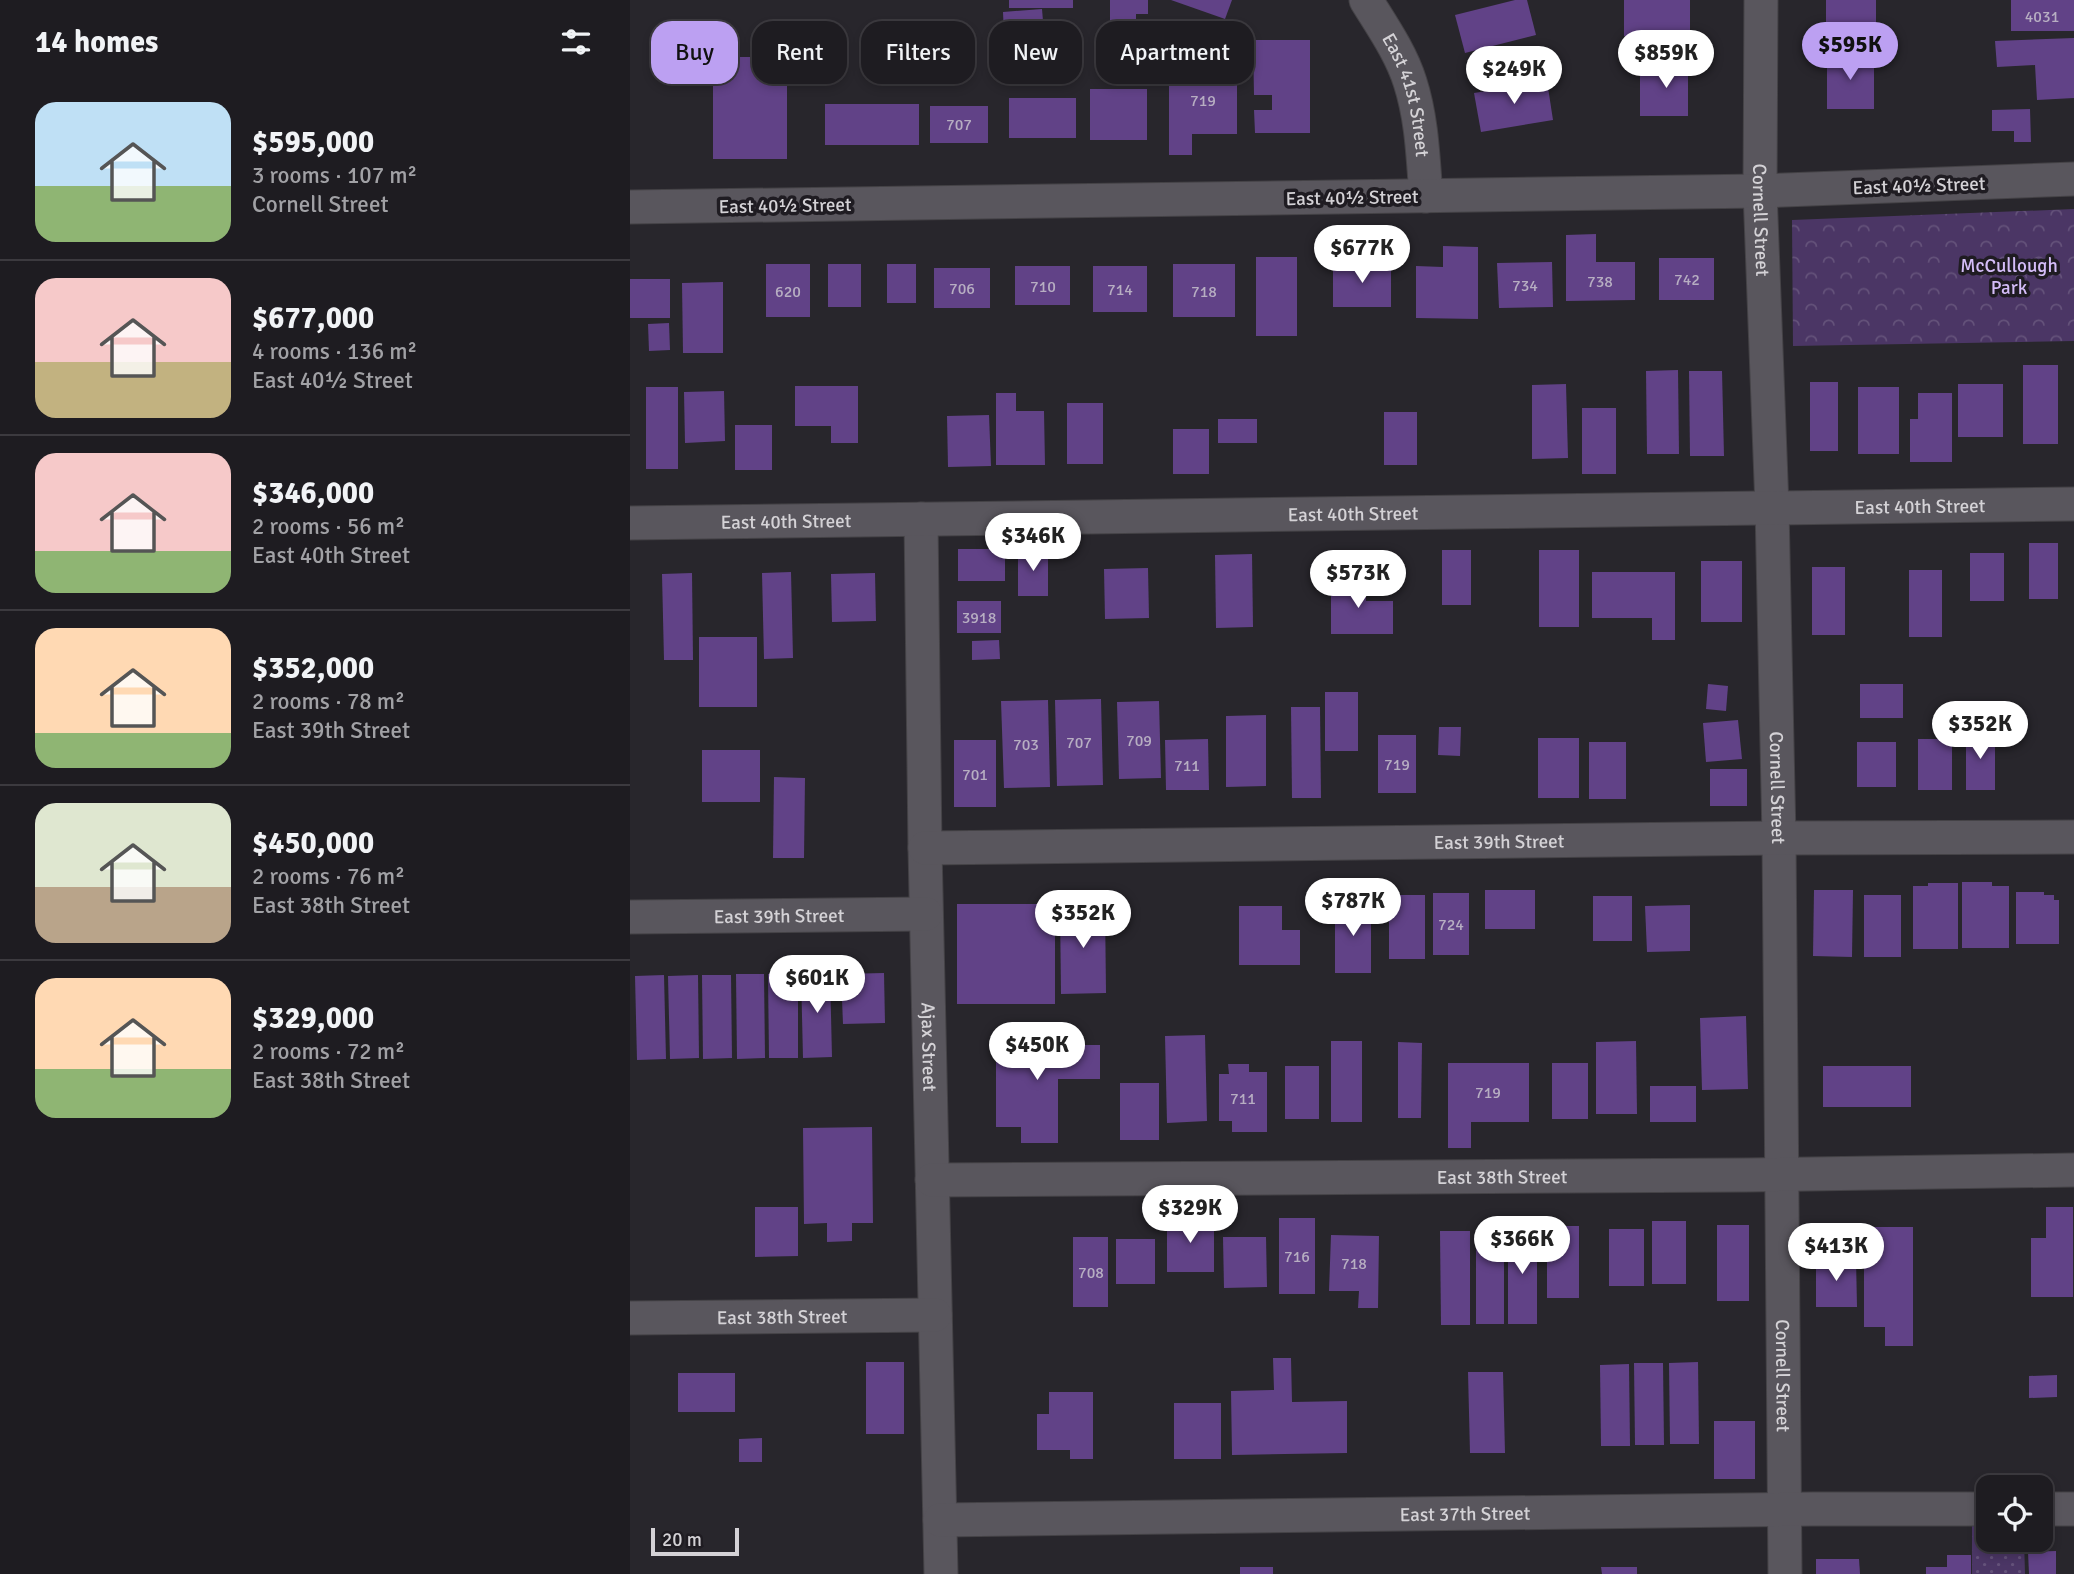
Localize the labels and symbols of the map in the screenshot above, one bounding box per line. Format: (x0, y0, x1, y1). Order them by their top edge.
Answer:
house number: 4031 (2025, 7, 2059, 27)
pin: $595K (1801, 22, 1899, 82)
street label: East 41st Street (1376, 29, 1434, 158)
pin: $859K (1617, 31, 1715, 90)
pin: $249K (1465, 46, 1563, 106)
house number: 719 (1190, 91, 1216, 111)
house number: 707 (946, 115, 972, 135)
street label: Cornell Street (1747, 164, 1774, 277)
street label: East 40½ Street (1852, 172, 1986, 200)
street label: East 40½ Street (1285, 185, 1419, 211)
street label: East 40½ Street (718, 193, 852, 219)
pin: $677K (1313, 226, 1411, 285)
park label: McCullough Park (1960, 254, 2058, 300)
house number: 742 (1674, 270, 1700, 290)
house number: 738 (1587, 272, 1613, 292)
house number: 734 (1512, 276, 1538, 296)
house number: 710 (1030, 277, 1056, 297)
house number: 706 (949, 279, 975, 299)
house number: 714 (1107, 280, 1133, 300)
house number: 620 (775, 282, 801, 302)
house number: 718 (1191, 282, 1217, 302)
street label: East 40th Street (1854, 494, 1986, 520)
street label: East 40th Street (1287, 502, 1419, 527)
street label: East 40th Street (720, 509, 852, 535)
pin: $346K (984, 514, 1082, 573)
pin: $573K (1309, 550, 1407, 610)
house number: 3918 (962, 608, 996, 628)
pin: $352K (1931, 702, 2029, 761)
house number: 709 (1126, 731, 1152, 751)
street label: Cornell Street (1764, 731, 1790, 845)
house number: 707 (1066, 733, 1092, 753)
house number: 703 (1013, 735, 1039, 755)
house number: 719 (1384, 755, 1410, 775)
house number: 711 (1174, 756, 1200, 776)
house number: 701 (962, 765, 988, 785)
street label: East 39th Street (1433, 830, 1565, 855)
pin: $787K (1304, 878, 1402, 938)
pin: $352K (1034, 890, 1132, 950)
street label: East 39th Street (714, 904, 845, 929)
house number: 724 (1438, 915, 1464, 935)
pin: $601K (768, 956, 866, 1015)
street label: Ajax Street (915, 1002, 941, 1092)
pin: $450K (988, 1023, 1086, 1082)
house number: 719 (1475, 1083, 1501, 1103)
house number: 711 (1230, 1089, 1256, 1109)
street label: East 38th Street (1437, 1165, 1568, 1190)
pin: $329K (1141, 1186, 1239, 1245)
pin: $366K (1473, 1216, 1571, 1276)
pin: $413K (1787, 1224, 1885, 1283)
house number: 716 (1284, 1247, 1310, 1267)
house number: 718 (1341, 1254, 1367, 1274)
house number: 708 (1078, 1263, 1104, 1283)
street label: East 38th Street (717, 1305, 848, 1330)
street label: Cornell Street (1770, 1319, 1795, 1433)
street label: East 37th Street (1399, 1502, 1531, 1527)
scale bar (651, 1525, 738, 1557)

